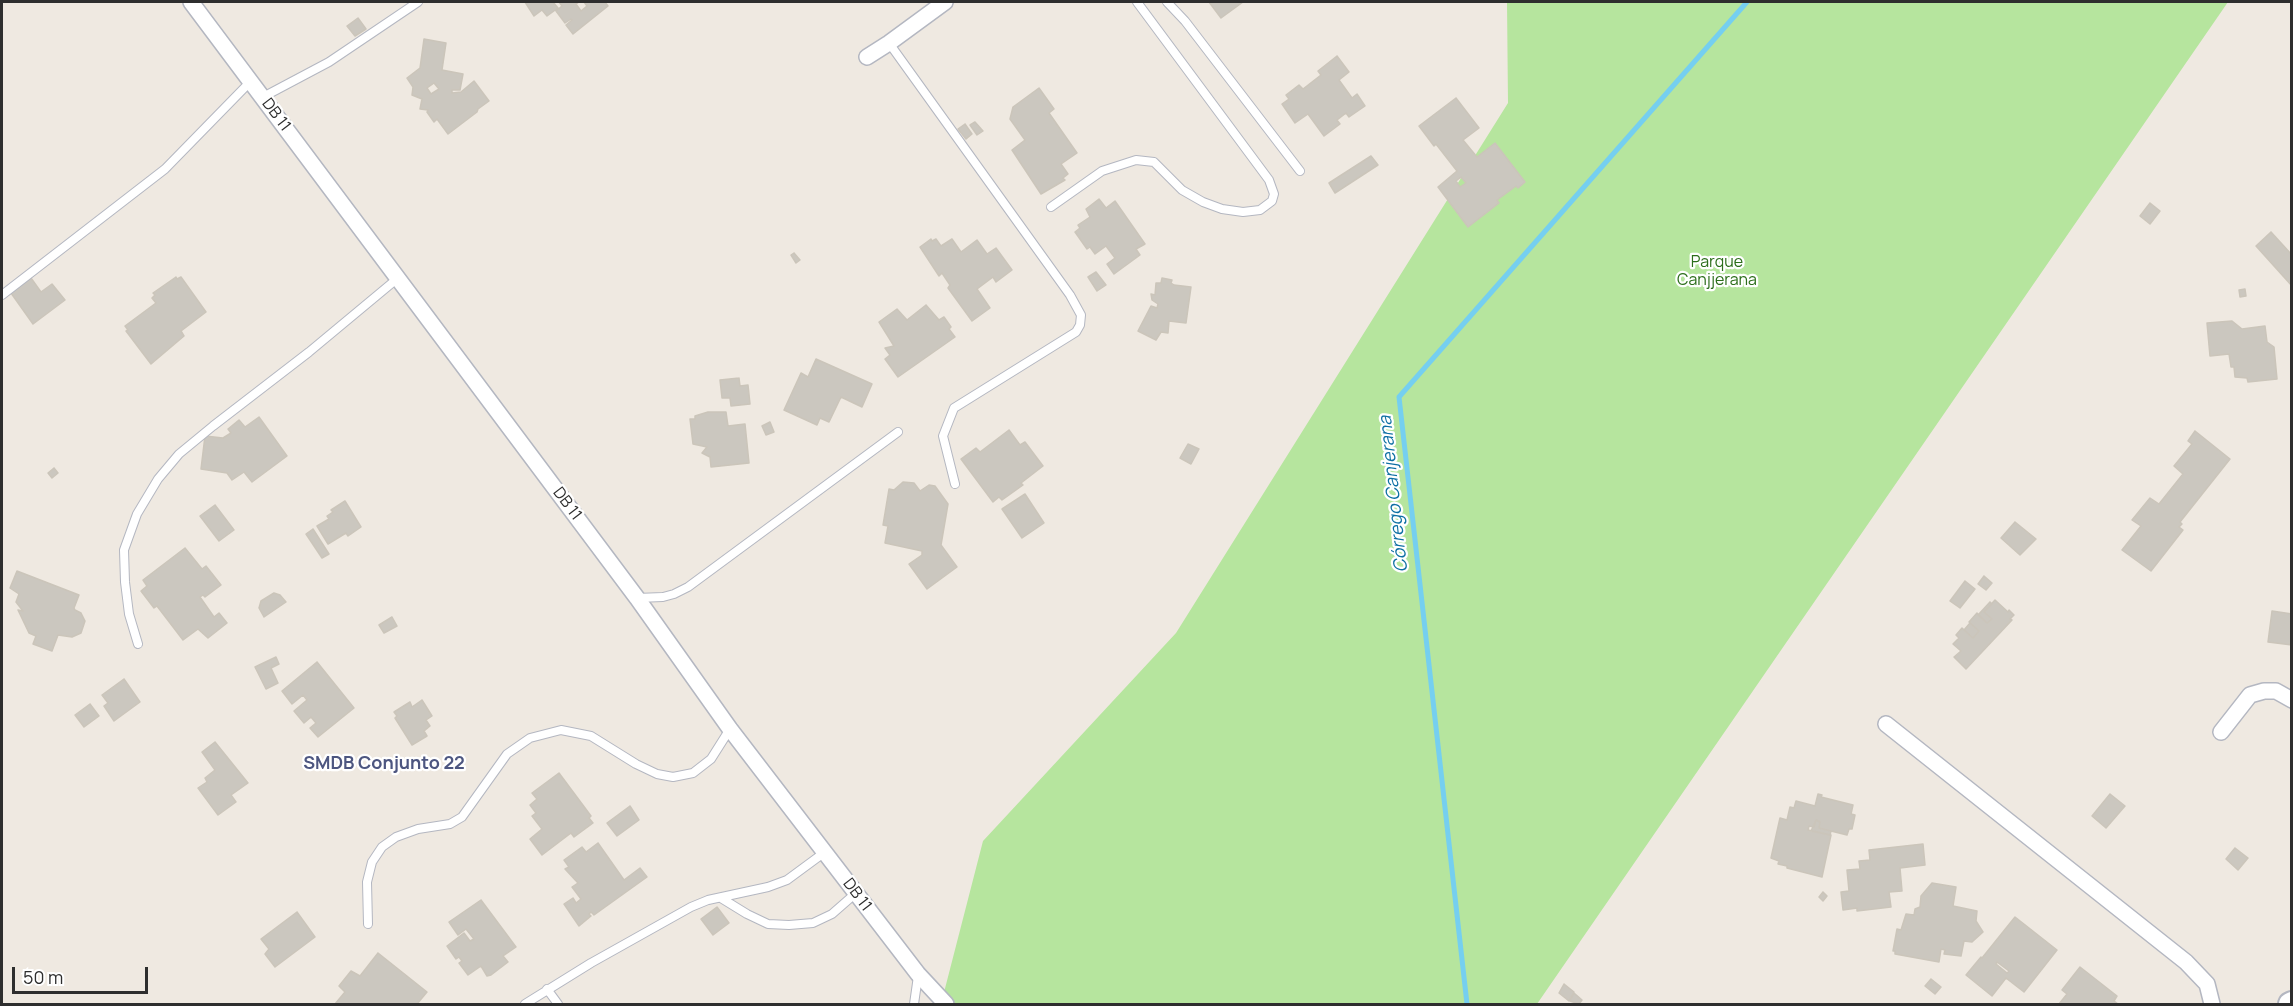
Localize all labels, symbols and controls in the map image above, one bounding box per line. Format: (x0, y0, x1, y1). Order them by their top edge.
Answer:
street label: DB 11 (257, 95, 295, 135)
park label: Parque Canjjerana (1677, 253, 1757, 291)
water label: Córrego Canjerana (1375, 415, 1413, 573)
street label: DB 11 (548, 484, 586, 524)
district label: SMDB Conjunto 22 (303, 753, 465, 775)
street label: DB 11 (838, 875, 876, 915)
scale bar (15, 955, 152, 993)
text: 50 m (23, 965, 63, 989)

